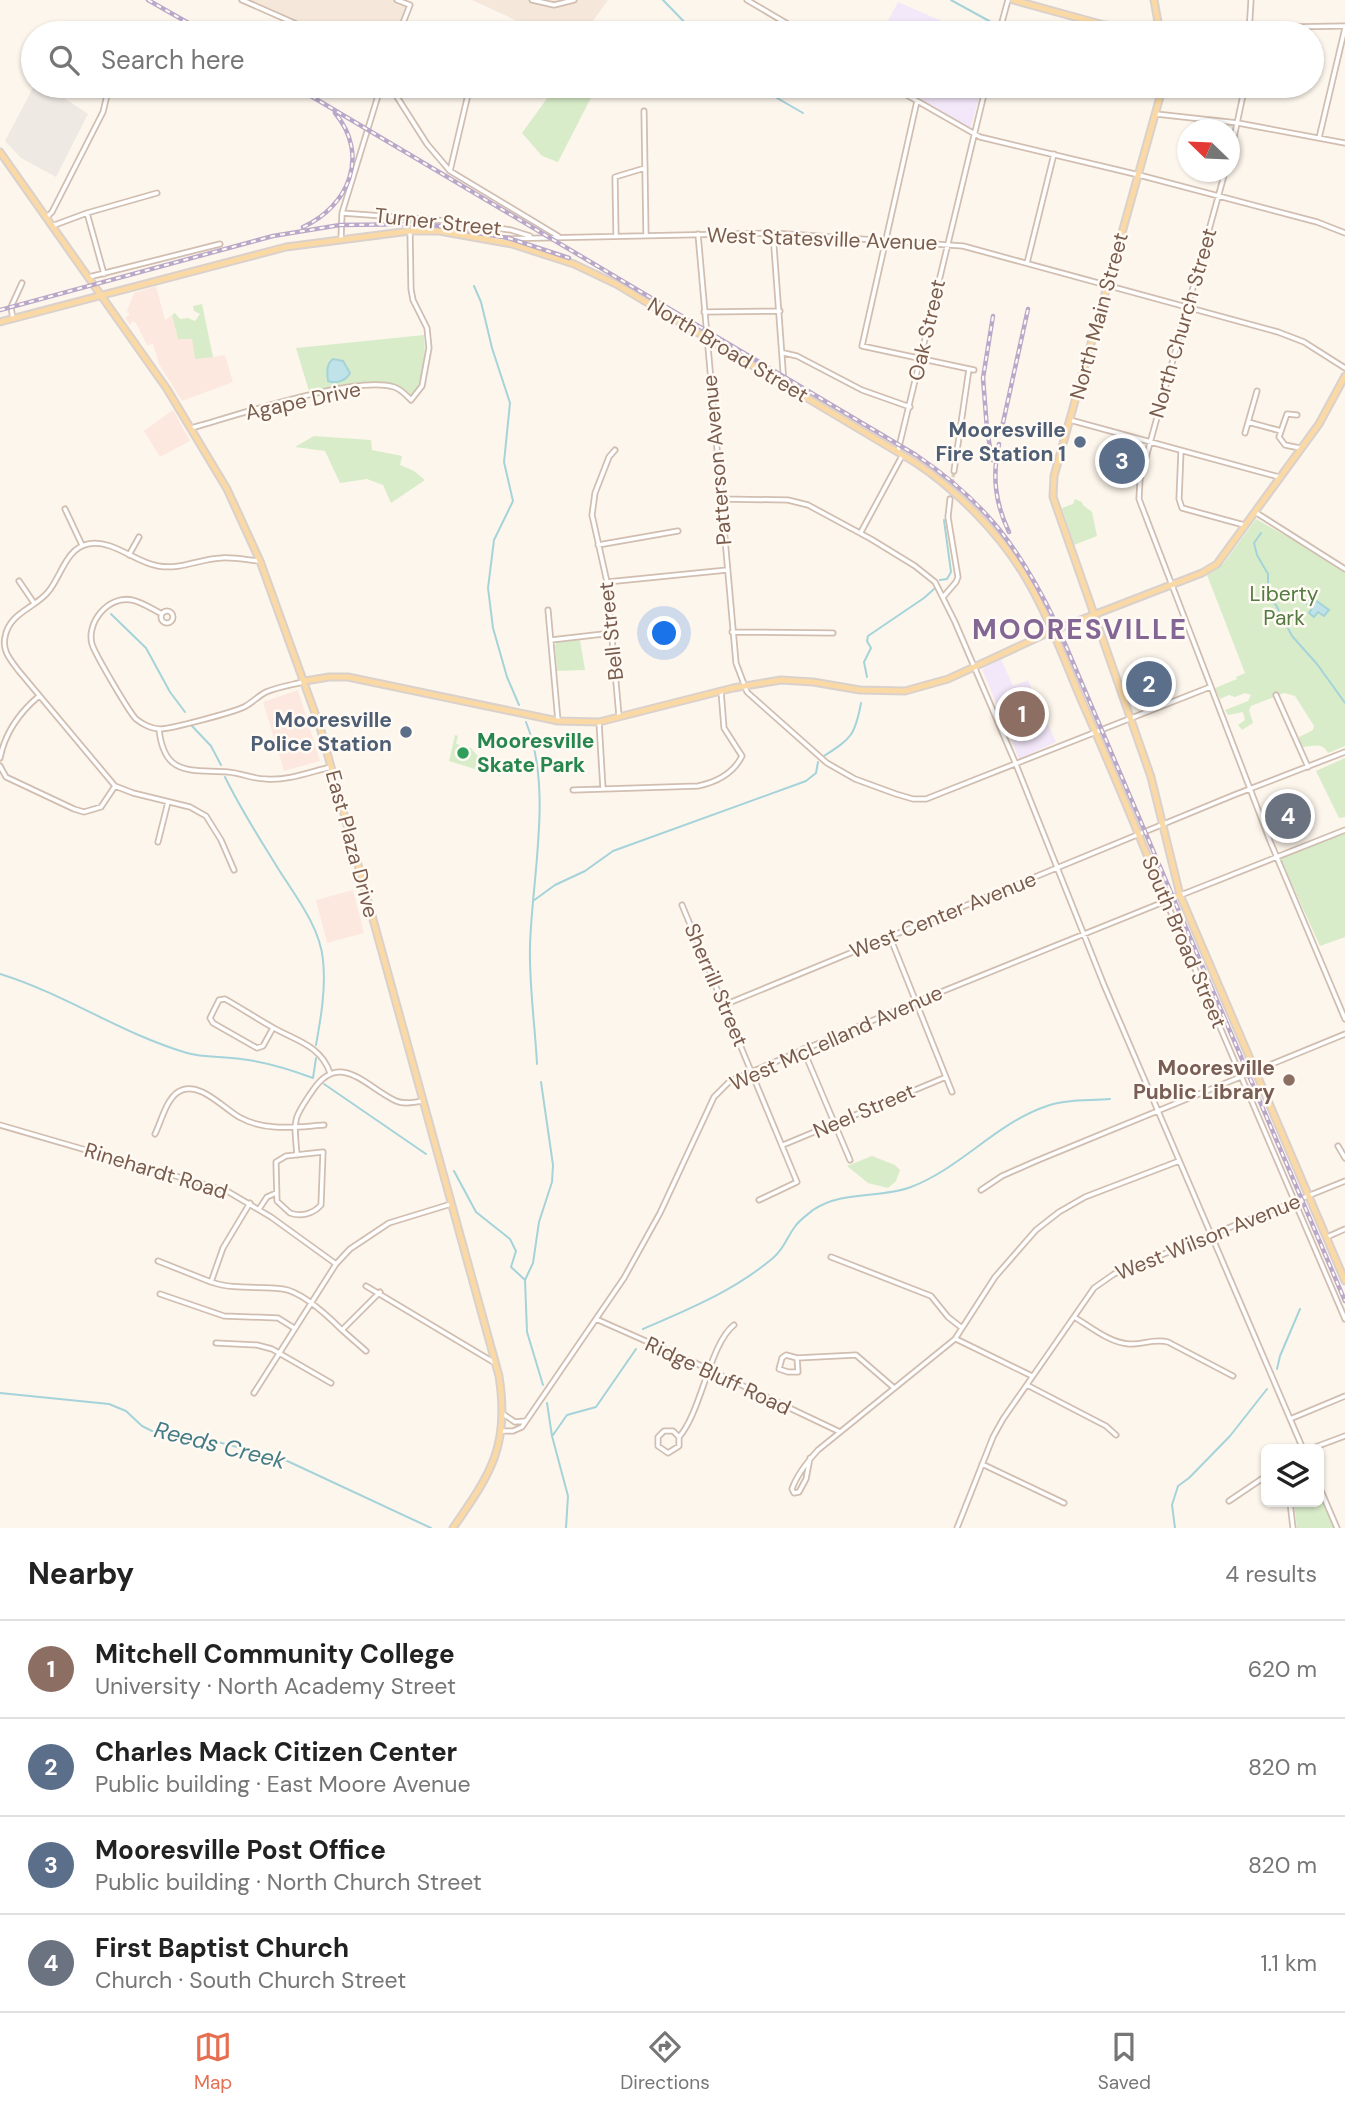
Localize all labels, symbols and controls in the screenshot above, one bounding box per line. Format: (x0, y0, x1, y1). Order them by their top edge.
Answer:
search box (21, 21, 1324, 98)
icon: search (45, 41, 83, 79)
text: Search here (101, 43, 244, 77)
north arrow (1177, 119, 1240, 182)
street label: Turner Street (373, 201, 503, 243)
street label: West Statesville Avenue (706, 221, 938, 257)
street label: North Church Street (1142, 225, 1224, 421)
street label: North Main Street (1063, 229, 1135, 403)
street label: Oak Street (902, 276, 952, 384)
street label: North Broad Street (642, 291, 814, 409)
street label: Patterson Avenue (696, 374, 738, 546)
street label: Agape Drive (243, 375, 363, 427)
place label: Mooresville Fire Station 1 (935, 416, 1066, 468)
marker: Mooresville Fire Station 1 (1072, 434, 1088, 450)
pin: 3 (1099, 435, 1145, 487)
street label: Bell Street (592, 580, 630, 682)
park label: Liberty Park (1250, 580, 1319, 632)
district label: MOORESVILLE (972, 611, 1188, 648)
your location (647, 616, 681, 650)
pin: 2 (1126, 658, 1172, 710)
pin: 1 (999, 688, 1045, 740)
place label: Mooresville Police Station (251, 706, 392, 758)
marker: Mooresville Police Station (398, 724, 414, 740)
place label: Mooresville Skate Park (477, 727, 594, 779)
marker: Mooresville Skate Park (455, 745, 471, 761)
street label: East Plaza Drive (319, 767, 385, 921)
pin: 4 (1265, 790, 1311, 842)
street label: South Broad Street (1135, 851, 1233, 1033)
street label: West Center Avenue (846, 865, 1040, 965)
street label: Sherrill Street (677, 919, 755, 1051)
street label: West McLelland Avenue (725, 978, 947, 1098)
place label: Mooresville Public Library (1133, 1054, 1275, 1106)
marker: Mooresville Public Library (1281, 1072, 1297, 1088)
street label: Neel Street (809, 1077, 919, 1145)
street label: Rinehardt Road (81, 1136, 231, 1206)
street label: West Wilson Avenue (1111, 1187, 1305, 1287)
street label: Ridge Bluff Road (641, 1330, 795, 1422)
water label: Reeds Creek (151, 1414, 289, 1476)
map controls (1261, 1444, 1324, 1507)
button: layers (1261, 1444, 1324, 1507)
text: Nearby (28, 1554, 134, 1593)
text: 4 results (1225, 1559, 1317, 1589)
text: Mitchell Community College (95, 1637, 455, 1671)
text: 1 (47, 1654, 55, 1684)
text: 620 m (1248, 1654, 1317, 1684)
text: University · North Academy Street (95, 1671, 456, 1701)
text: Charles Mack Citizen Center (95, 1735, 457, 1769)
text: 2 (44, 1752, 58, 1782)
text: 820 m (1248, 1752, 1317, 1782)
text: Public building · East Moore Avenue (95, 1769, 471, 1799)
text: Mooresville Post Office (95, 1833, 386, 1867)
text: 3 (44, 1850, 58, 1880)
text: 820 m (1248, 1850, 1317, 1880)
text: Public building · North Church Street (95, 1867, 482, 1897)
text: First Baptist Church (95, 1931, 349, 1965)
text: 4 (44, 1948, 58, 1978)
text: 1.1 km (1260, 1948, 1317, 1978)
text: Church · South Church Street (95, 1965, 406, 1995)
tab: Map (194, 2028, 232, 2095)
tab: Directions (620, 2028, 710, 2095)
tab: Saved (1098, 2028, 1151, 2095)

